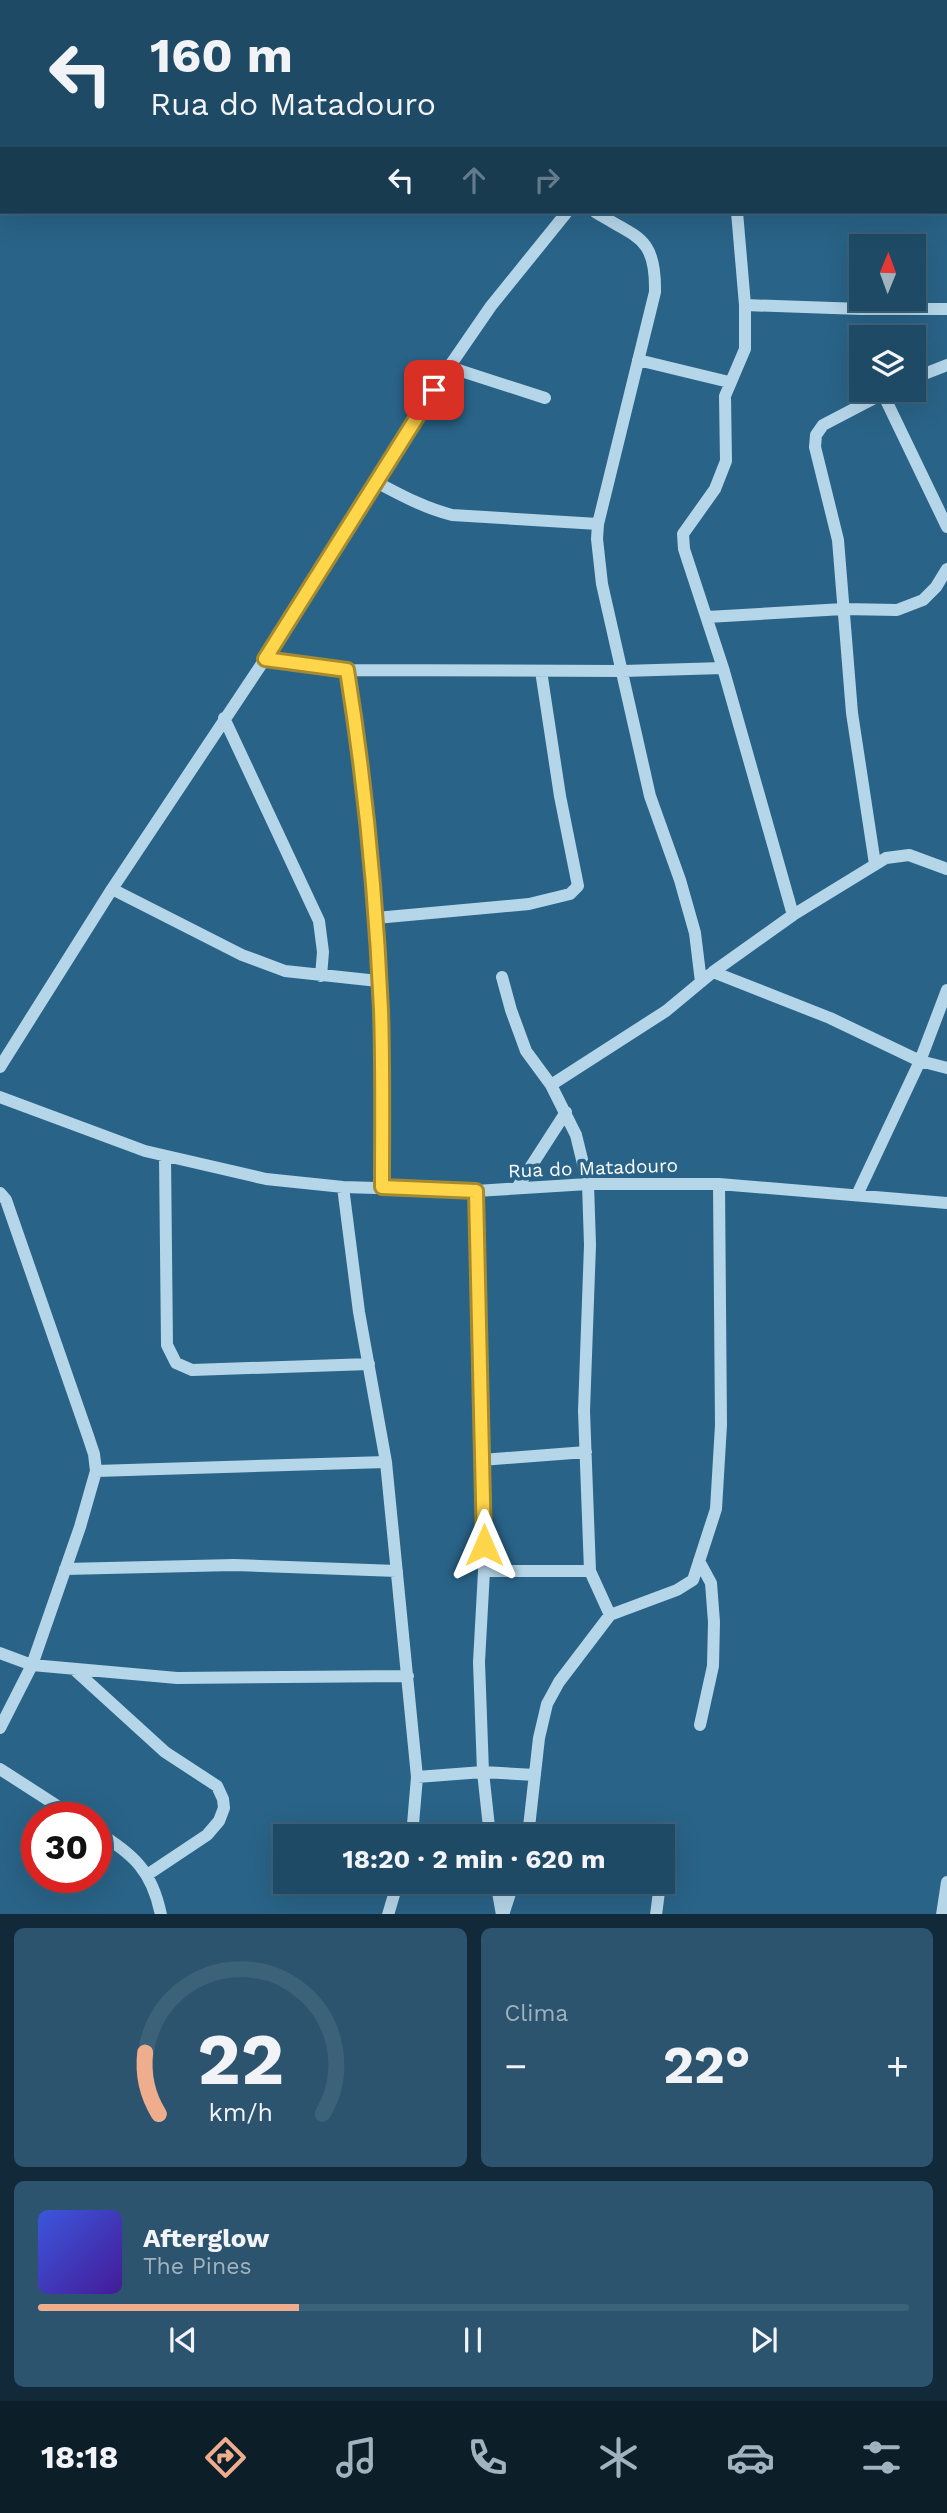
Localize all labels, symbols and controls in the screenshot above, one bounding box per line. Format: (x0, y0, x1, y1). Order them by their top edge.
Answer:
text: 160 m (150, 26, 293, 84)
icon: left (35, 28, 126, 119)
text: Rua do Matadouro (150, 85, 436, 123)
icon: left (382, 161, 420, 199)
icon: ahead (455, 161, 493, 199)
icon: right (528, 161, 566, 199)
north arrow (849, 234, 926, 312)
map controls (849, 234, 926, 402)
button: layers (849, 325, 926, 402)
pin (404, 360, 464, 420)
icon: arrive (415, 371, 453, 409)
street label: Rua do Matadouro (508, 1154, 678, 1182)
position arrow (447, 1508, 521, 1582)
speed limit sign: 30 (21, 1802, 112, 1893)
text: 18:20 · 2 min · 620 m (343, 1844, 605, 1874)
text: Clima (505, 2000, 568, 2027)
text: 22 (197, 2016, 284, 2102)
text: 22° (663, 2035, 751, 2096)
text: − (505, 2044, 527, 2088)
text: + (886, 2044, 909, 2088)
text: km/h (208, 2097, 272, 2126)
text: Afterglow (143, 2223, 269, 2253)
text: The Pines (143, 2253, 252, 2280)
icon: previous (164, 2321, 202, 2359)
icon: pause (454, 2321, 492, 2359)
icon: next (745, 2321, 783, 2359)
icon: directions (201, 2433, 250, 2482)
icon: music (332, 2433, 381, 2482)
icon: phone (463, 2433, 512, 2482)
icon: climate (594, 2433, 643, 2482)
icon: car (726, 2433, 775, 2482)
icon: filters (857, 2433, 906, 2482)
text: 18:18 (41, 2438, 119, 2476)

